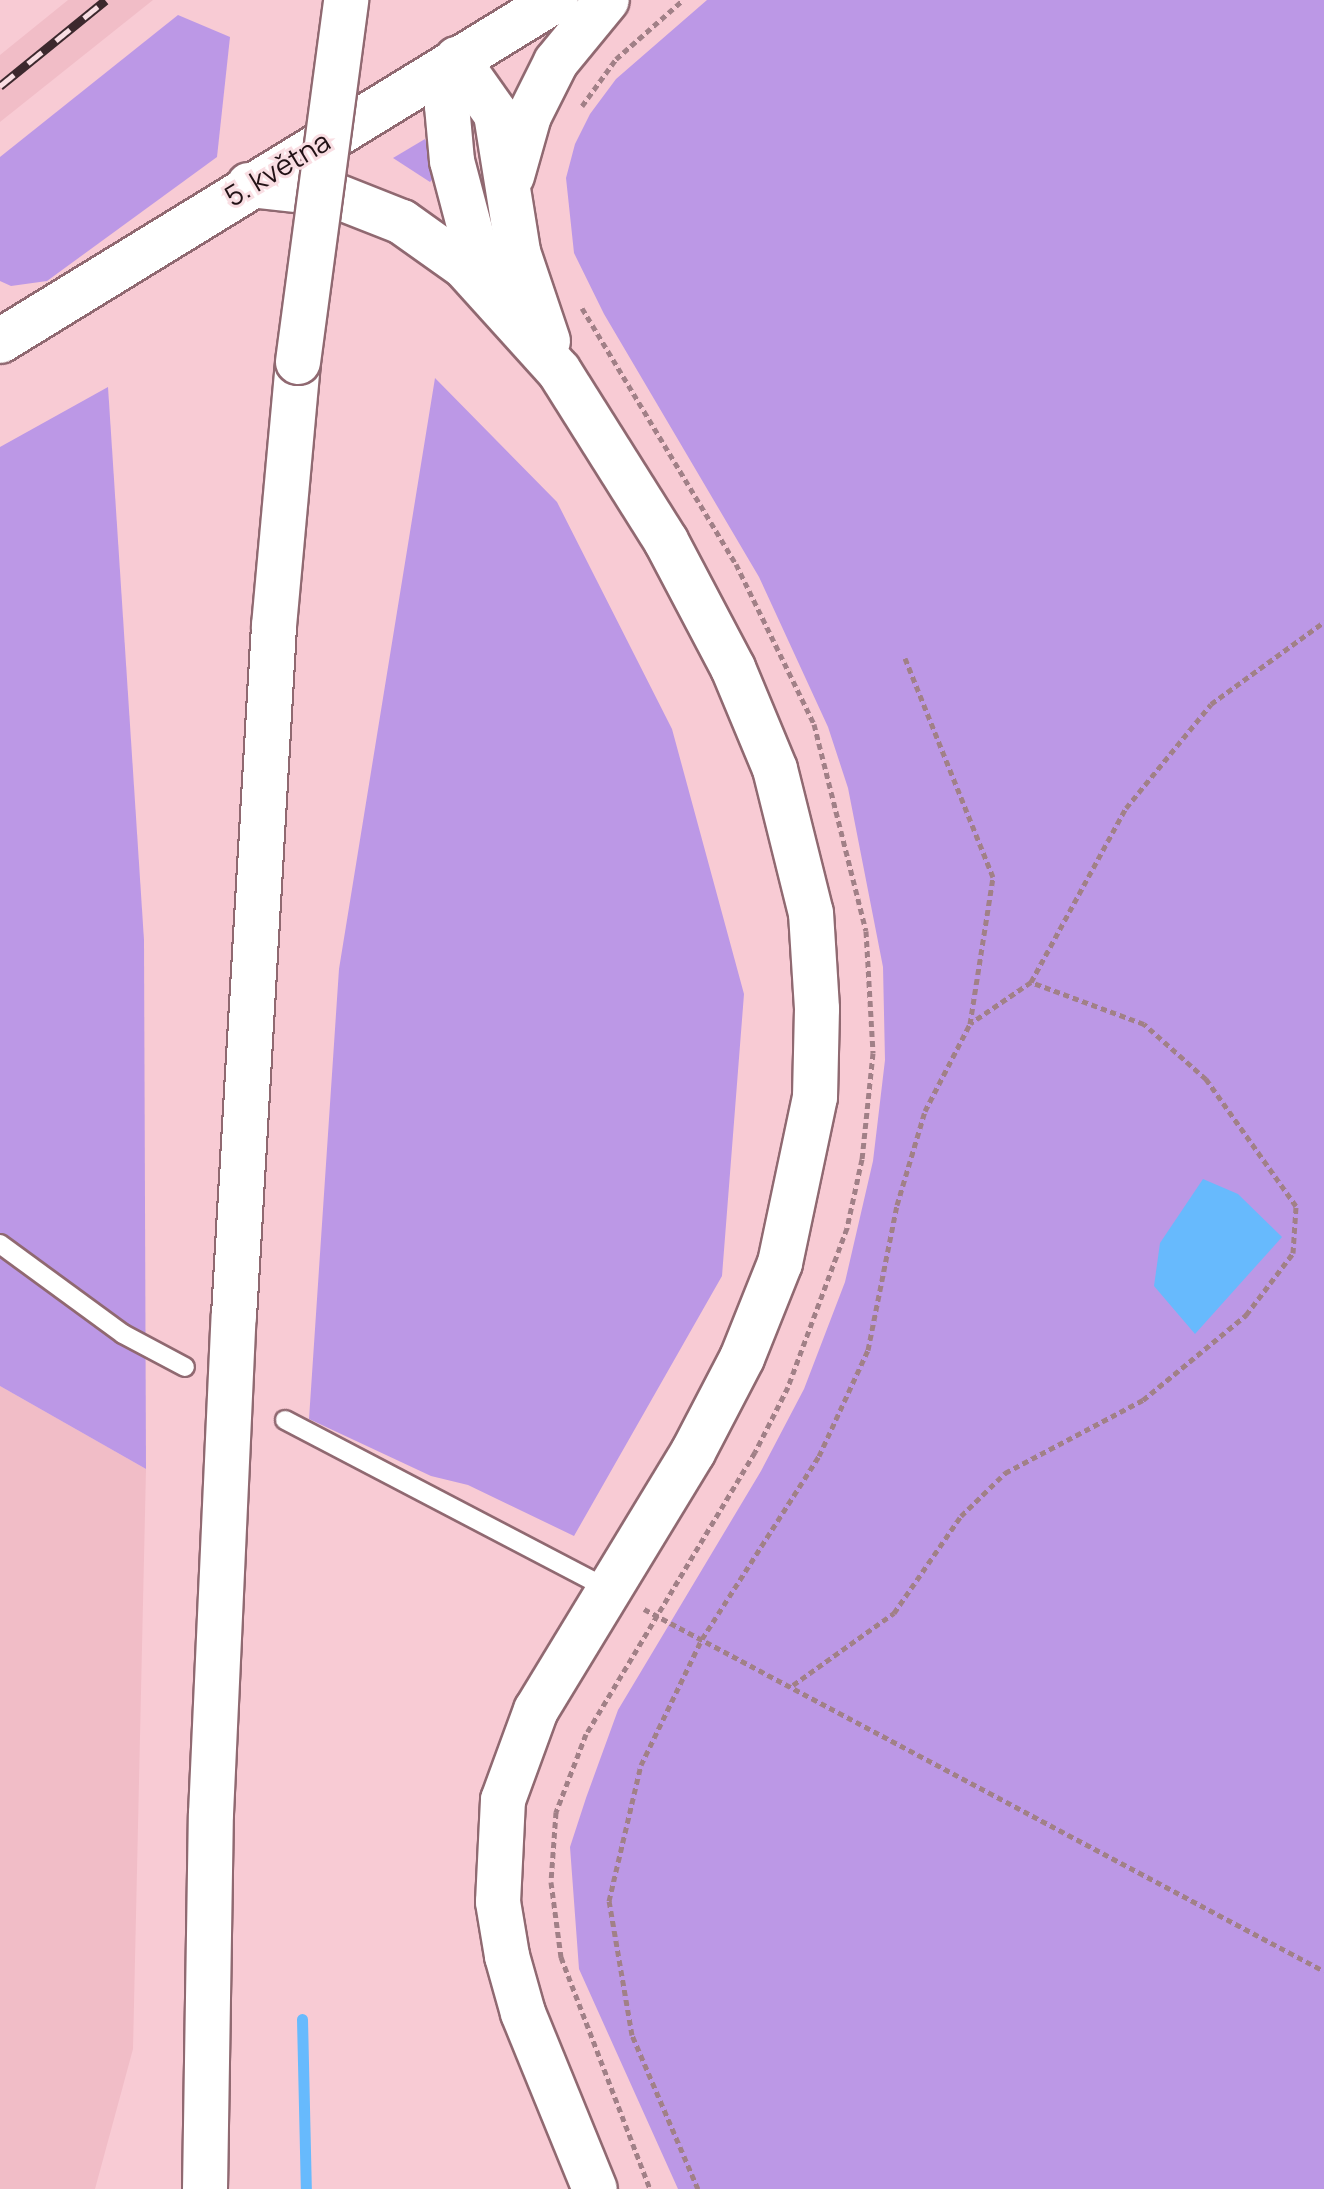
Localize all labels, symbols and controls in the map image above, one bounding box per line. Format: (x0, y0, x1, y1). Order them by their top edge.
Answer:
street label: 5. května (218, 124, 336, 212)

